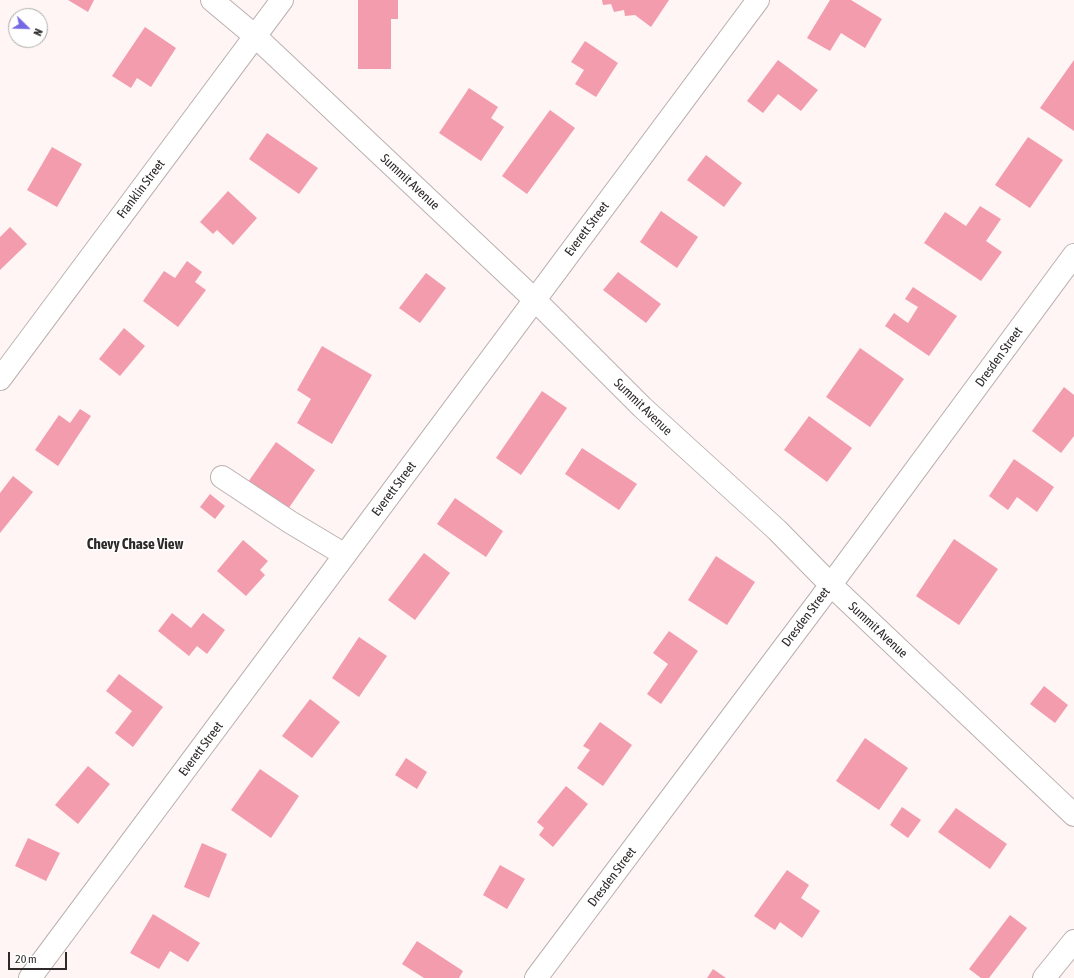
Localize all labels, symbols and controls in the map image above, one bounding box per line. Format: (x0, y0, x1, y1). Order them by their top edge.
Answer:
north arrow (8, 8, 48, 48)
text: N (31, 27, 45, 38)
street label: Summit Avenue (377, 151, 443, 213)
street label: Franklin Street (114, 156, 168, 222)
street label: Everett Street (561, 199, 613, 259)
street label: Dresden Street (972, 324, 1026, 390)
street label: Summit Avenue (611, 375, 675, 439)
street label: Everett Street (368, 459, 420, 519)
district label: Chevy Chase View (87, 535, 183, 553)
street label: Dresden Street (779, 584, 833, 650)
street label: Summit Avenue (845, 599, 911, 661)
street label: Everett Street (175, 719, 227, 779)
street label: Dresden Street (585, 844, 639, 910)
scale bar (10, 944, 69, 970)
text: 20 m (15, 952, 37, 966)

